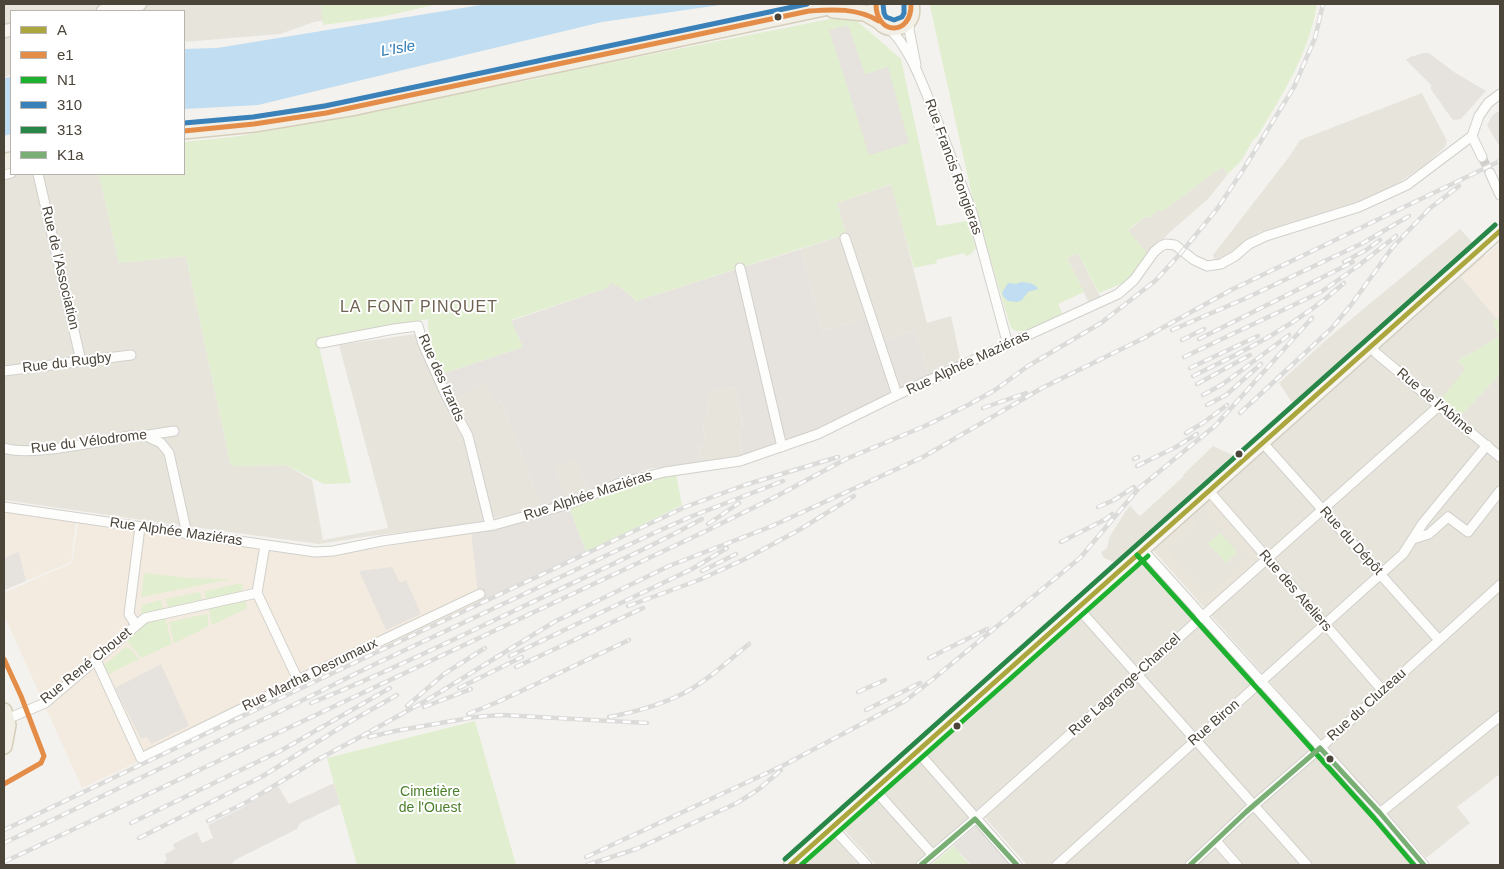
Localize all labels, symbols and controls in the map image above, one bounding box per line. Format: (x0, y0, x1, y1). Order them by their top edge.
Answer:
legend (10, 10, 185, 175)
unlabelled marker (773, 12, 783, 22)
text: A (57, 21, 67, 38)
water label: L'Isle (379, 37, 417, 61)
text: e1 (57, 46, 74, 63)
text: N1 (57, 71, 76, 88)
text: 310 (57, 96, 82, 113)
street label: Rue Francis Rongieras (921, 97, 985, 237)
text: 313 (57, 121, 82, 138)
text: K1a (57, 146, 84, 163)
street label: Rue de l'Association (38, 205, 82, 331)
district label: LA FONT PINQUET (338, 298, 500, 318)
street label: Rue Alphée Maziéras (904, 327, 1032, 399)
street label: Rue des Izards (414, 332, 468, 424)
street label: Rue du Rugby (22, 349, 112, 377)
street label: Rue de l'Abîme (1393, 365, 1477, 439)
street label: Rue du Vélodrome (30, 427, 148, 457)
unlabelled marker (1234, 449, 1244, 459)
street label: Rue Alphée Maziéras (522, 467, 654, 525)
street label: Rue du Dépôt (1316, 503, 1386, 579)
street label: Rue Alphée Maziéras (109, 514, 243, 550)
street label: Rue des Ateliers (1255, 547, 1335, 635)
street label: Rue René Chouet (37, 624, 135, 708)
street label: Rue Lagrange-Chancel (1066, 630, 1184, 740)
street label: Rue Martha Desrumaux (240, 635, 380, 715)
street label: Rue du Cluzeau (1324, 665, 1410, 745)
street label: Rue Biron (1185, 696, 1243, 750)
unlabelled marker (952, 721, 962, 731)
unlabelled marker (1325, 754, 1335, 764)
park label: Cimetière de l'Ouest (399, 784, 461, 816)

